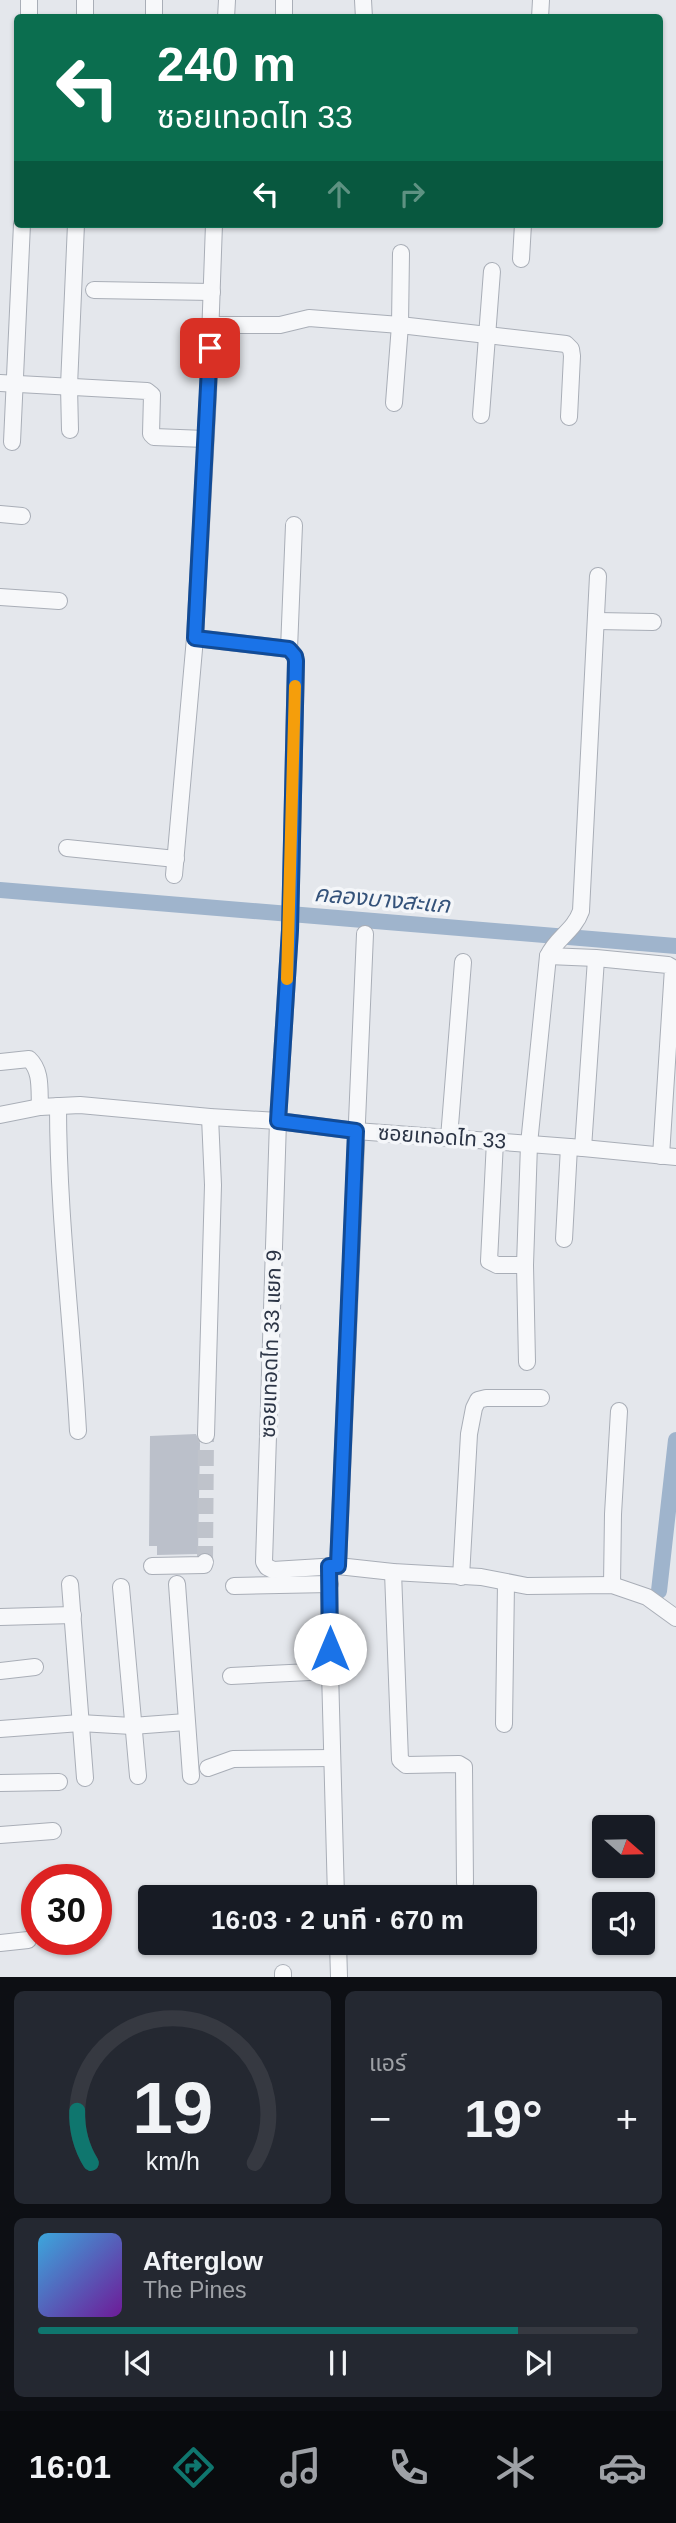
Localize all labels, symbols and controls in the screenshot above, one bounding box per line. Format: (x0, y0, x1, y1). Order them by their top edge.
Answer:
text: 240 m (157, 37, 296, 91)
icon: left (42, 42, 133, 133)
text: ซอยเทอดไท 33 (157, 99, 353, 135)
icon: left (247, 175, 285, 213)
icon: ahead (320, 175, 358, 213)
icon: right (393, 175, 431, 213)
pin (180, 318, 240, 378)
icon: arrive (191, 329, 229, 367)
water label: คลองบางสะแก (313, 880, 452, 918)
street label: ซอยเทอดไท 33 (377, 1121, 507, 1152)
street label: ซอยเทอดไท 33 แยก 9 (256, 1250, 285, 1438)
position arrow (293, 1612, 367, 1686)
north arrow (592, 1815, 654, 1878)
map controls (592, 1815, 655, 1955)
speed limit sign: 30 (21, 1864, 112, 1955)
button: sound (592, 1892, 655, 1955)
text: 16:03 · 2 นาที · 670 m (211, 1905, 464, 1935)
text: แอร์ (369, 2050, 406, 2076)
text: 19 (132, 2068, 213, 2149)
text: 19° (464, 2090, 543, 2148)
text: − (369, 2098, 391, 2140)
text: + (616, 2098, 638, 2140)
text: km/h (145, 2147, 200, 2175)
text: Afterglow (143, 2246, 263, 2276)
text: The Pines (143, 2277, 247, 2303)
icon: previous (119, 2344, 157, 2382)
icon: pause (319, 2344, 357, 2382)
icon: next (519, 2344, 557, 2382)
icon: directions (169, 2443, 218, 2492)
icon: music (276, 2443, 325, 2492)
icon: phone (384, 2443, 433, 2492)
icon: climate (491, 2443, 540, 2492)
icon: car (598, 2443, 647, 2492)
text: 16:01 (29, 2449, 111, 2485)

